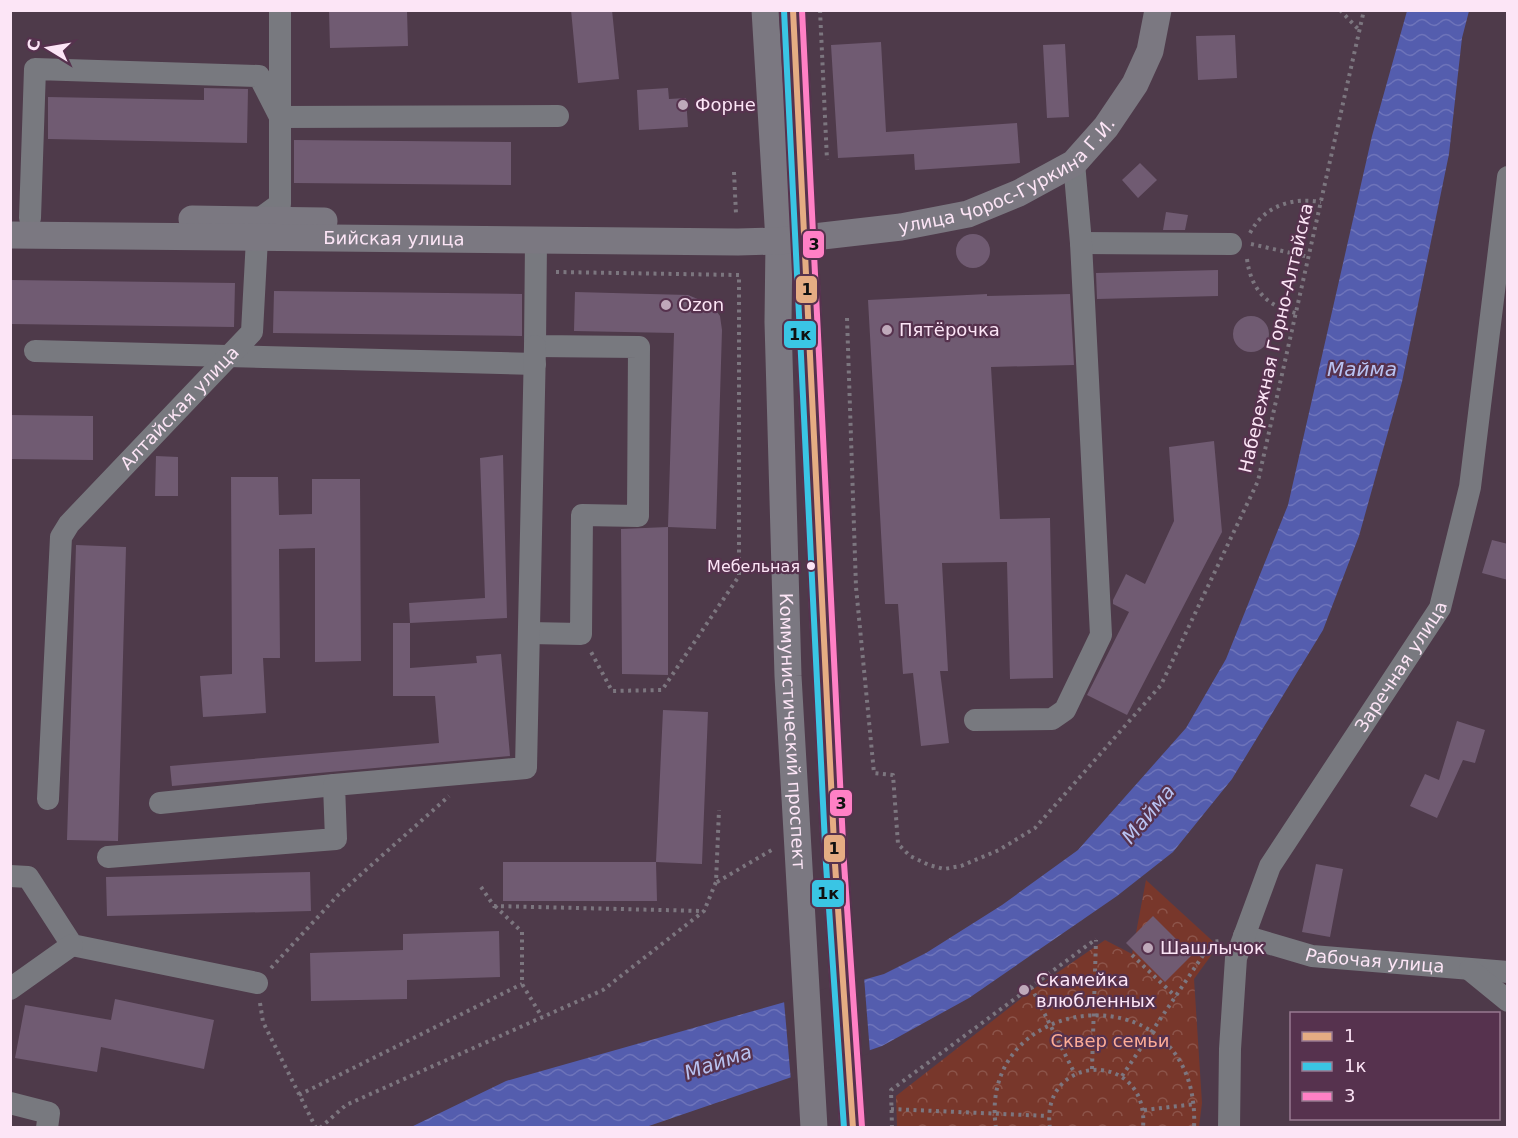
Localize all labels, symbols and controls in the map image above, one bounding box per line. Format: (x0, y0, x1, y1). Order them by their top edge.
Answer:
north arrow (18, 18, 78, 78)
text: С (23, 38, 44, 53)
place label: Форне (695, 94, 756, 115)
marker: Форне (676, 98, 690, 112)
street label: улица Чорос-Гуркина Г.И. (896, 114, 1119, 237)
street label: Набережная Горно-Алтайска (1234, 201, 1317, 475)
street label: Бийская улица (323, 227, 465, 249)
line badge: 3 (802, 230, 825, 259)
text: 3 (808, 235, 820, 254)
line badge: 1 (795, 275, 818, 304)
text: 1 (801, 280, 813, 299)
place label: Ozon (678, 294, 724, 315)
marker: Ozon (659, 298, 673, 312)
place label: Пятёрочка (899, 319, 1000, 340)
line badge: 1к (783, 320, 817, 349)
marker: Пятёрочка (880, 323, 894, 337)
text: 1к (789, 325, 811, 344)
street label: Алтайская улица (116, 341, 243, 474)
water label: Майма (1327, 357, 1397, 381)
place label: Мебельная (707, 557, 800, 576)
marker: Мебельная (805, 560, 817, 572)
street label: Коммунистический проспект (776, 593, 810, 870)
street label: Заречная улица (1350, 600, 1451, 736)
water label: Майма (1116, 780, 1180, 848)
line badge: 3 (829, 789, 853, 817)
text: 3 (835, 794, 847, 813)
line badge: 1 (823, 834, 846, 863)
text: 1 (828, 839, 840, 858)
line badge: 1к (811, 879, 845, 908)
text: 1к (817, 884, 839, 903)
place label: Шашлычок (1160, 937, 1265, 958)
marker: Шашлычок (1141, 941, 1155, 955)
street label: Рабочая улица (1303, 944, 1445, 977)
place label: Скамейка влюбленных (1036, 969, 1156, 1011)
marker: Скамейка влюбленных (1017, 983, 1031, 997)
legend (1290, 1012, 1500, 1120)
text: 1 (1344, 1025, 1355, 1046)
park label: Сквер семьи (1050, 1030, 1170, 1051)
water label: Майма (681, 1039, 755, 1085)
text: 1к (1344, 1055, 1366, 1076)
text: 3 (1344, 1085, 1355, 1106)

